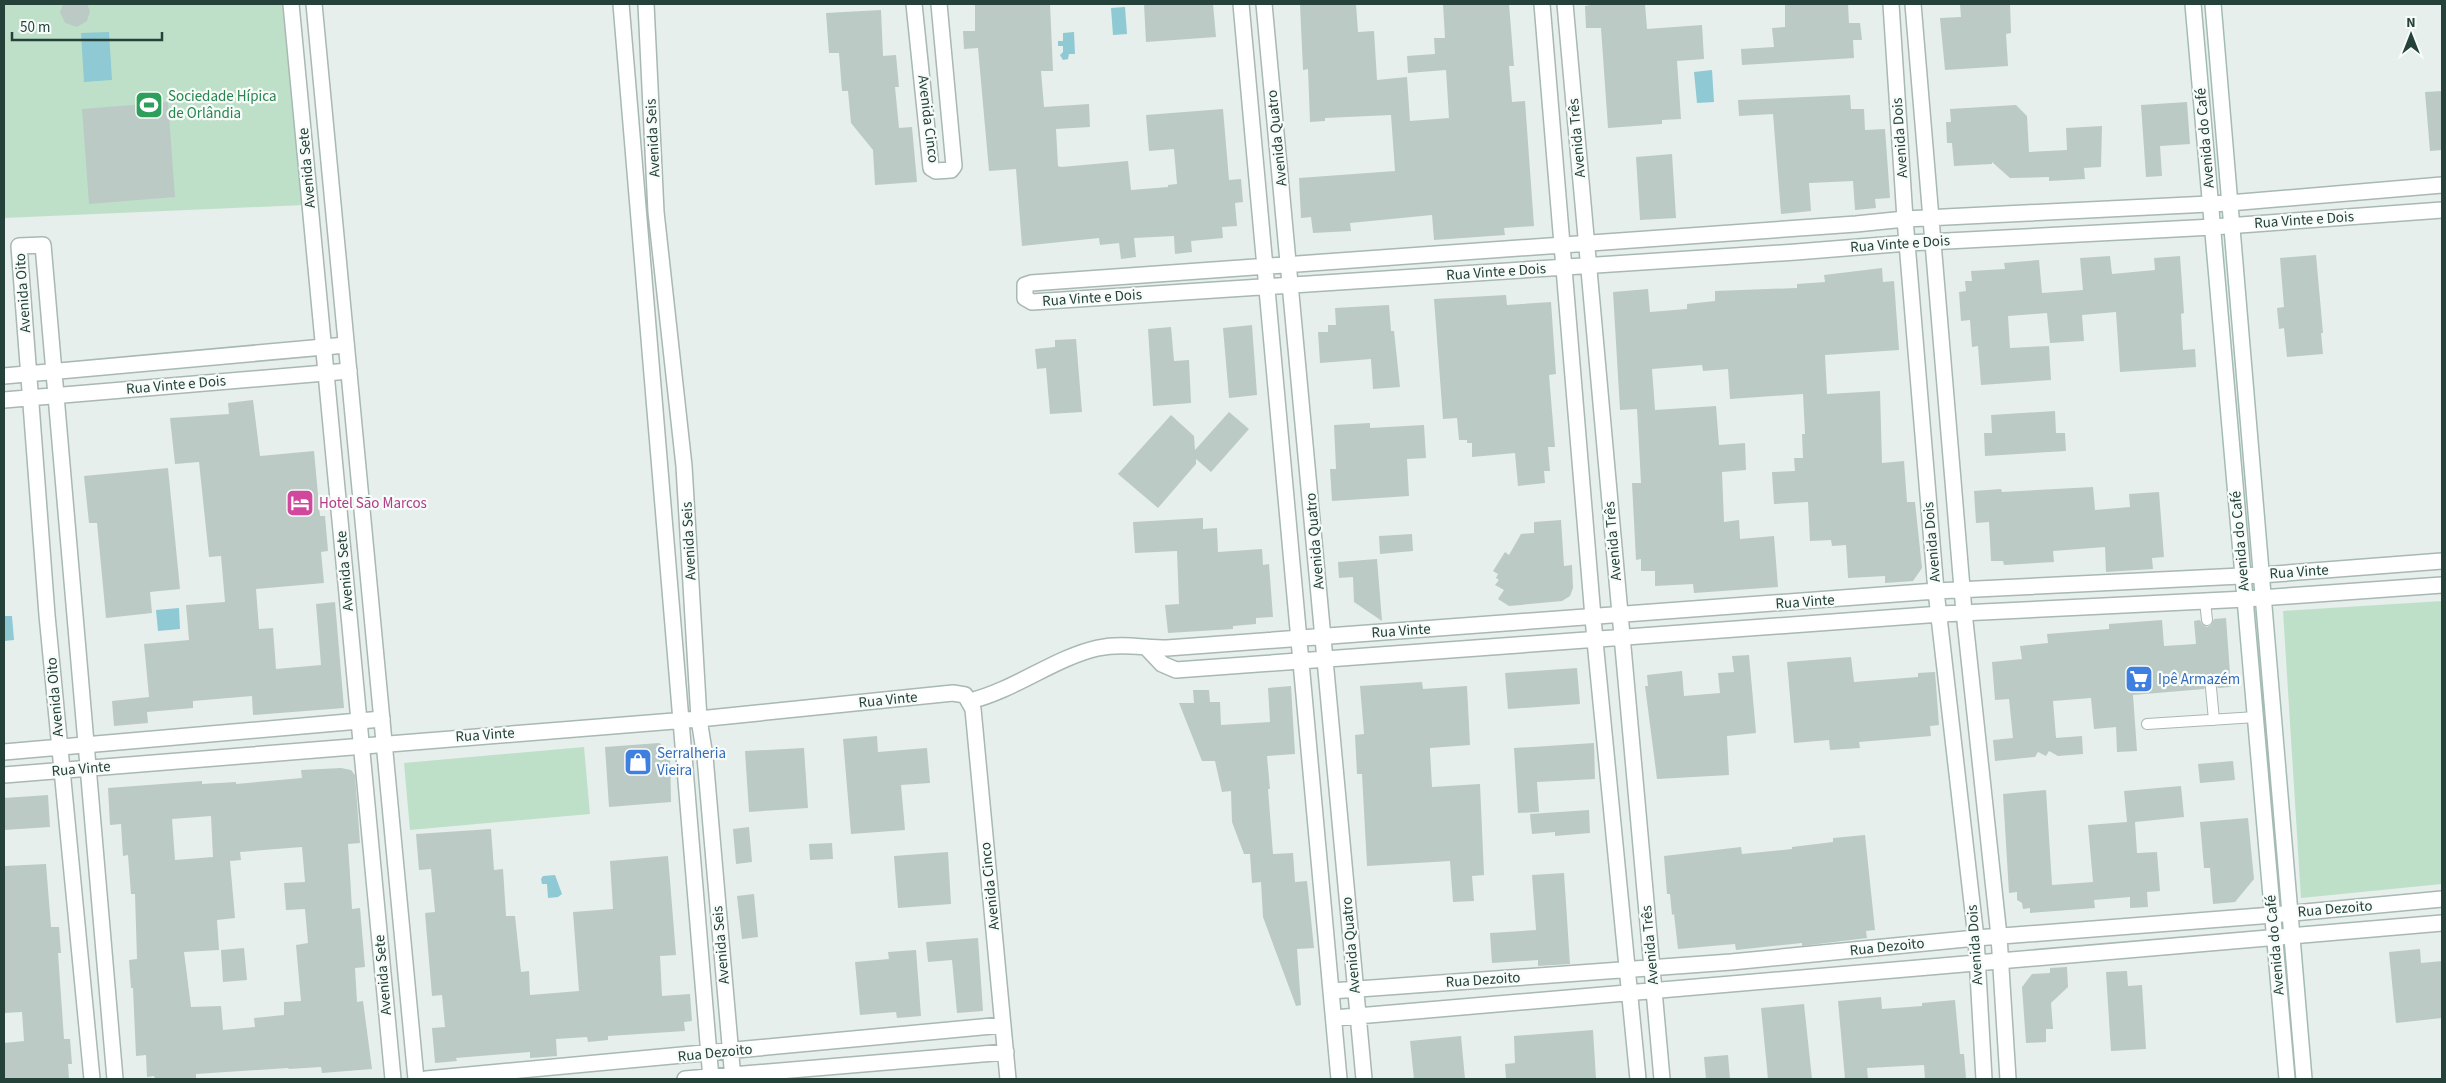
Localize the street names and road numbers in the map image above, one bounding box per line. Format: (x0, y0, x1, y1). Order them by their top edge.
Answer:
street label: Avenida Cinco (912, 74, 944, 164)
street label: Avenida do Café (2190, 87, 2220, 189)
street label: Avenida Quatro (1261, 89, 1293, 187)
street label: Avenida Dois (1887, 97, 1913, 179)
street label: Avenida Seis (640, 98, 666, 178)
street label: Avenida Três (1563, 98, 1591, 178)
street label: Avenida Sete (293, 127, 321, 209)
street label: Rua Vinte e Dois (2253, 206, 2355, 234)
street label: Rua Vinte e Dois (1849, 230, 1951, 258)
street label: Avenida Oito (10, 252, 36, 334)
street label: Rua Vinte e Dois (1445, 258, 1547, 286)
street label: Rua Vinte e Dois (1041, 284, 1143, 312)
street label: Rua Vinte e Dois (125, 370, 227, 400)
street label: Avenida do Café (2225, 490, 2255, 592)
street label: Avenida Quatro (1300, 492, 1330, 590)
street label: Avenida Seis (676, 501, 702, 581)
street label: Avenida Três (1599, 501, 1627, 581)
street label: Avenida Dois (1918, 501, 1946, 583)
street label: Avenida Sete (331, 530, 359, 612)
street label: Rua Vinte (2269, 559, 2329, 585)
street label: Rua Vinte (1775, 589, 1835, 615)
street label: Rua Vinte (1371, 618, 1431, 644)
street label: Avenida Oito (41, 656, 69, 738)
street label: Rua Vinte (857, 686, 919, 714)
street label: Rua Vinte (455, 722, 515, 748)
street label: Rua Vinte (51, 756, 111, 782)
street label: Avenida Cinco (975, 841, 1005, 931)
street label: Avenida do Café (2260, 894, 2290, 996)
street label: Rua Dezoito (2297, 895, 2373, 923)
street label: Avenida Quatro (1336, 896, 1366, 994)
street label: Avenida Dois (1962, 904, 1988, 986)
street label: Avenida Seis (707, 905, 735, 985)
street label: Avenida Três (1636, 905, 1664, 985)
street label: Rua Dezoito (1849, 933, 1925, 961)
street label: Avenida Sete (369, 934, 397, 1016)
street label: Rua Dezoito (1445, 967, 1521, 993)
street label: Rua Dezoito (677, 1039, 753, 1067)

